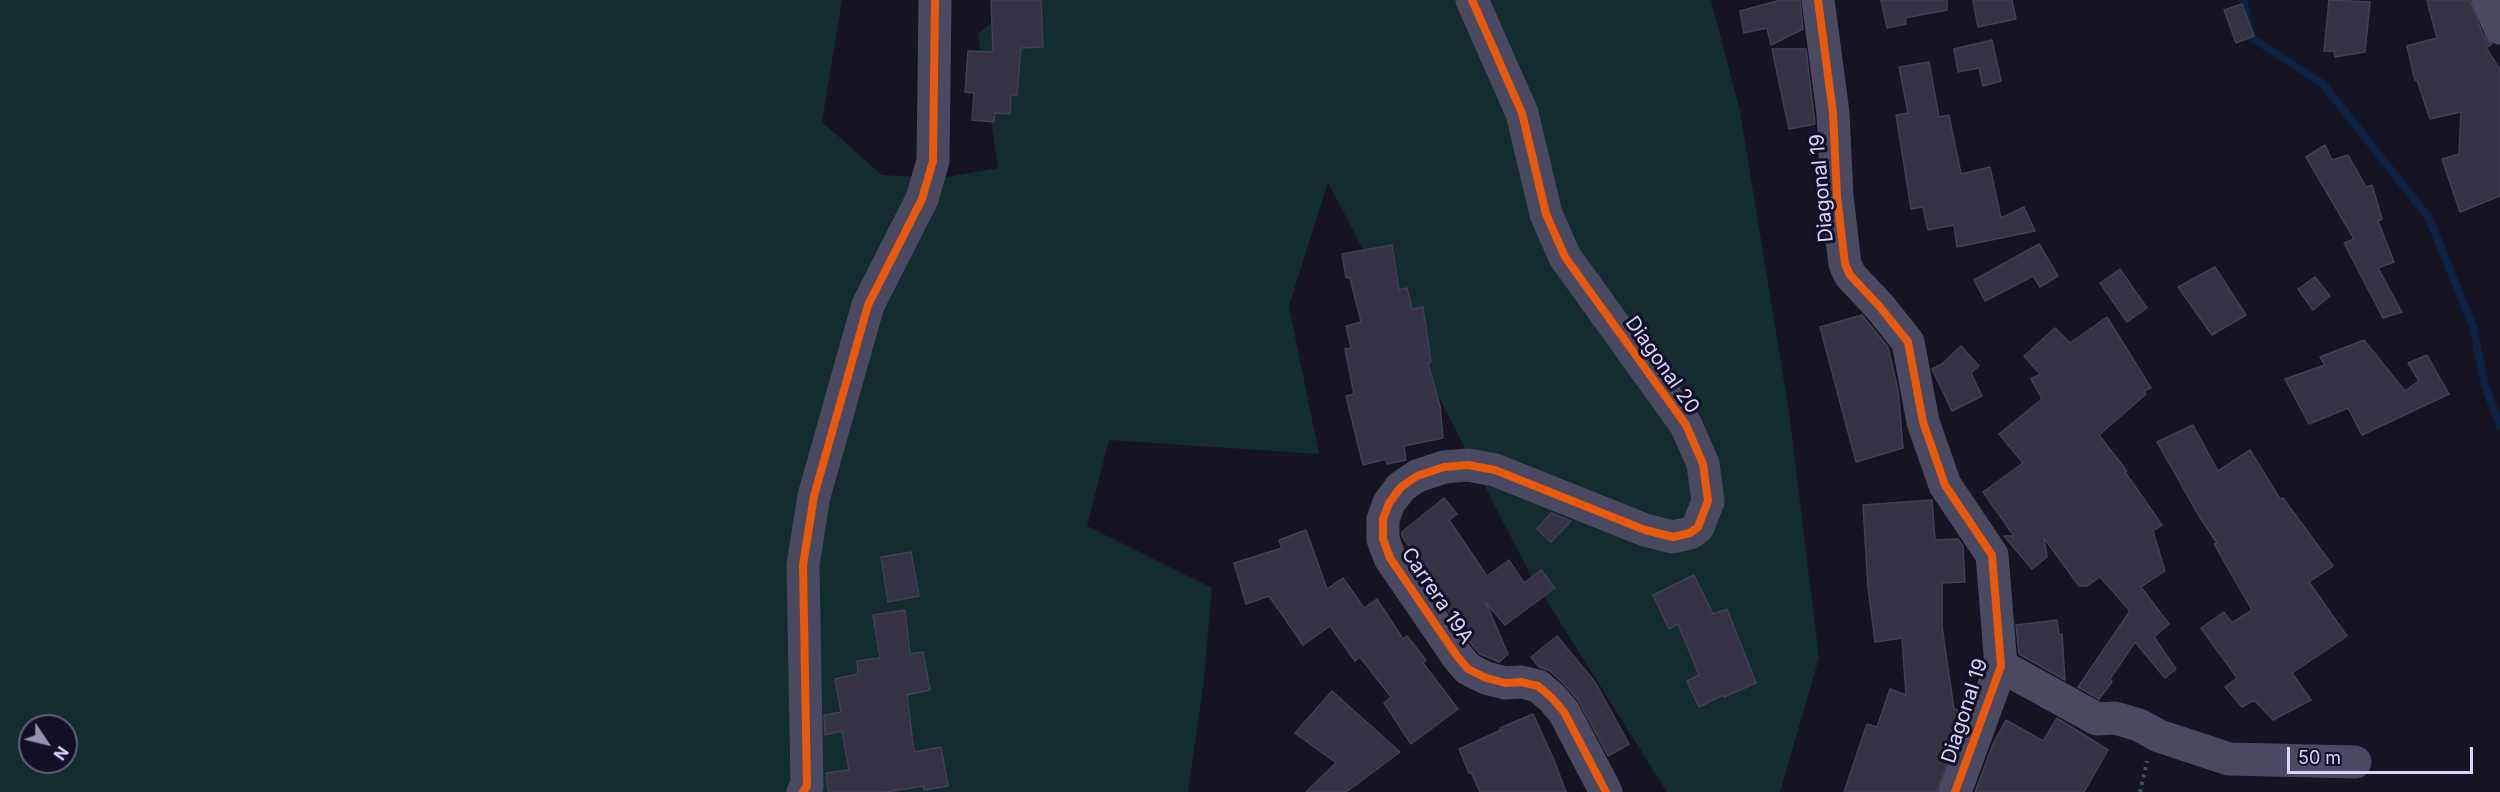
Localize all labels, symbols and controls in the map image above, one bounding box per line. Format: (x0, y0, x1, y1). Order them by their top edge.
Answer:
street label: Diagonal 19 (1805, 133, 1839, 243)
street label: Diagonal 20 (1620, 312, 1704, 418)
street label: Carrera 19A (1396, 543, 1478, 649)
street label: Diagonal 19 (1937, 656, 1993, 766)
north arrow (18, 714, 78, 774)
scale bar (2290, 735, 2476, 773)
text: N (49, 742, 73, 764)
text: 50 m (2298, 747, 2341, 768)

